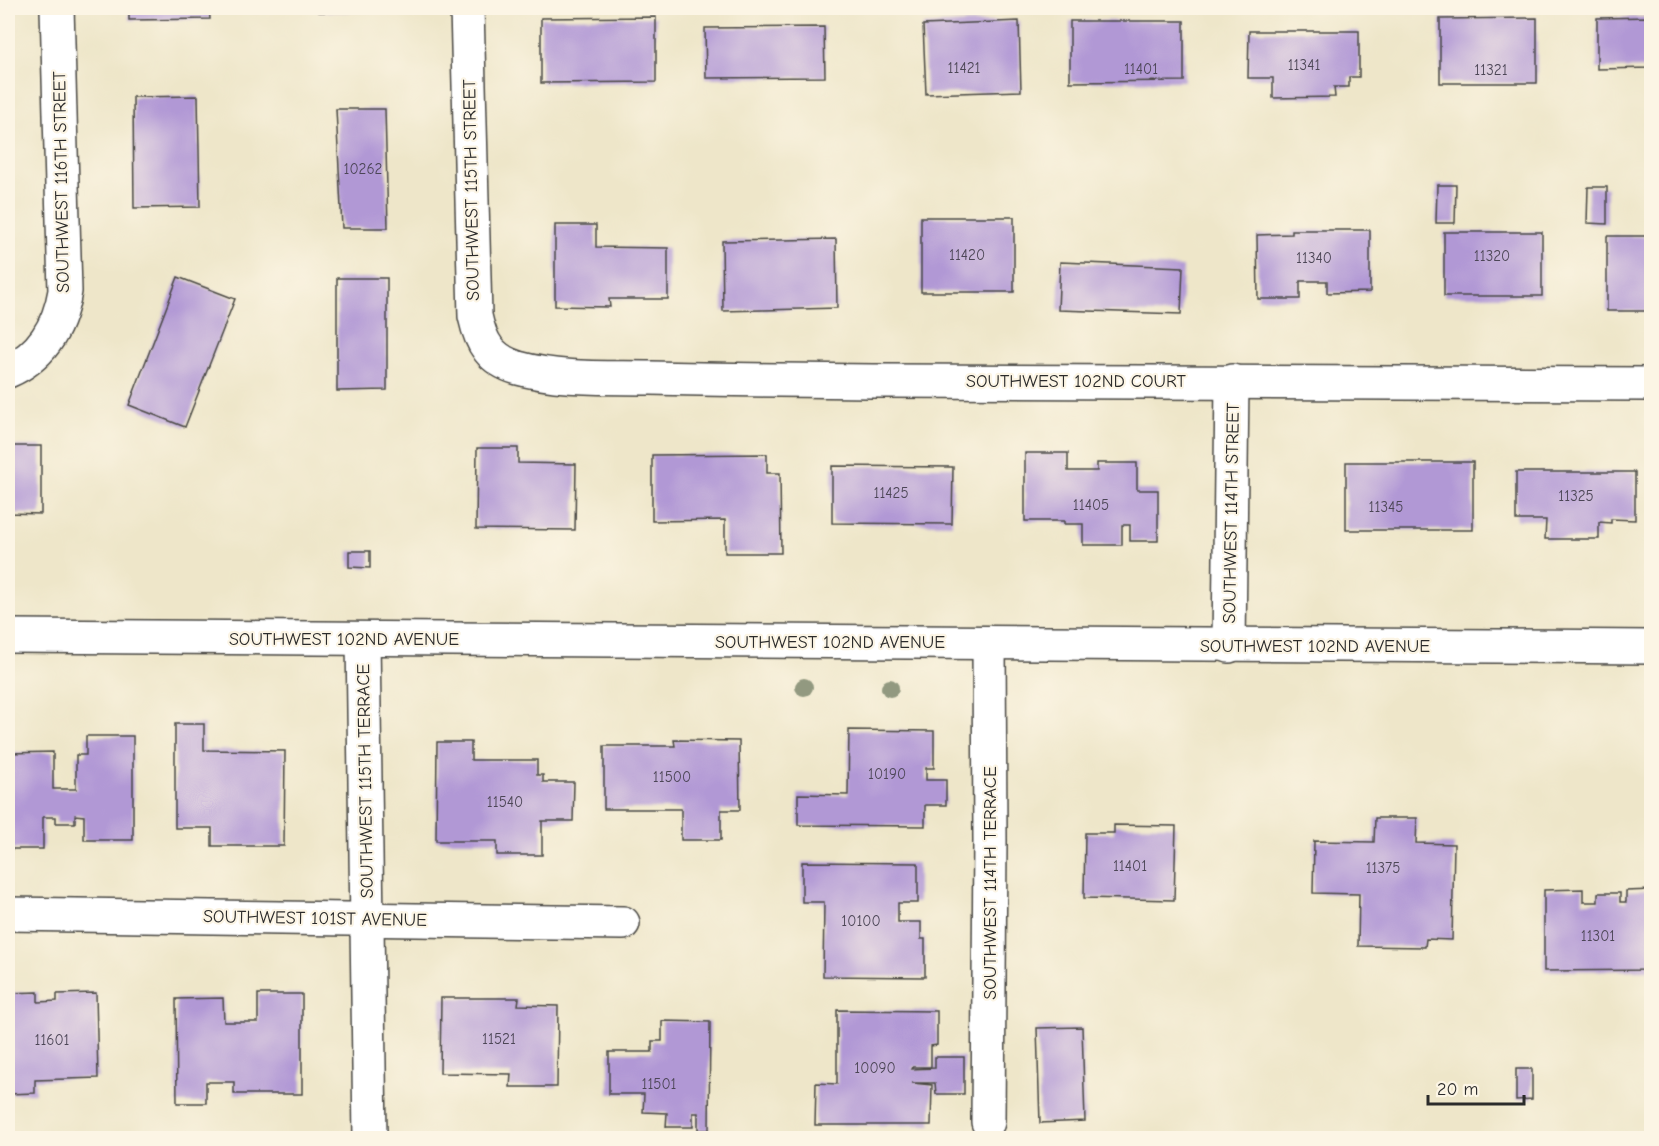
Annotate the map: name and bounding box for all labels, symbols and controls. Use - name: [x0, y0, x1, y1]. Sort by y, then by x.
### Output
- house number: 11341: [1288, 56, 1320, 74]
- house number: 11421: [948, 59, 981, 77]
- house number: 11401: [1124, 60, 1158, 78]
- house number: 11321: [1474, 61, 1508, 79]
- street label: SOUTHWEST 116TH STREET: [49, 70, 74, 293]
- street label: SOUTHWEST 115TH STREET: [459, 78, 484, 301]
- house number: 10262: [344, 160, 382, 178]
- house number: 11420: [949, 246, 985, 264]
- house number: 11320: [1474, 247, 1510, 265]
- house number: 11340: [1296, 249, 1332, 267]
- street label: SOUTHWEST 102ND COURT: [966, 371, 1187, 392]
- street label: SOUTHWEST 114TH STREET: [1219, 402, 1244, 624]
- house number: 11425: [873, 484, 909, 502]
- house number: 11325: [1558, 487, 1594, 505]
- house number: 11405: [1073, 496, 1109, 514]
- house number: 11345: [1369, 498, 1403, 516]
- street label: SOUTHWEST 102ND AVENUE: [229, 629, 459, 650]
- street label: SOUTHWEST 102ND AVENUE: [715, 632, 945, 653]
- street label: SOUTHWEST 102ND AVENUE: [1200, 636, 1430, 657]
- street label: SOUTHWEST 115TH TERRACE: [353, 663, 378, 898]
- house number: 10190: [868, 765, 906, 783]
- street label: SOUTHWEST 114TH TERRACE: [980, 766, 1001, 1000]
- house number: 11500: [653, 768, 691, 786]
- house number: 11540: [487, 793, 523, 811]
- house number: 11401: [1113, 857, 1147, 875]
- house number: 11375: [1366, 859, 1400, 877]
- street label: SOUTHWEST 101ST AVENUE: [203, 906, 427, 931]
- house number: 10100: [841, 912, 881, 930]
- house number: 11301: [1581, 927, 1615, 945]
- house number: 11521: [482, 1030, 516, 1048]
- house number: 11601: [34, 1031, 70, 1049]
- house number: 10090: [854, 1059, 896, 1077]
- scale bar: [1428, 1068, 1524, 1106]
- house number: 11501: [641, 1075, 677, 1093]
- text: 20 m: [1437, 1079, 1478, 1100]

